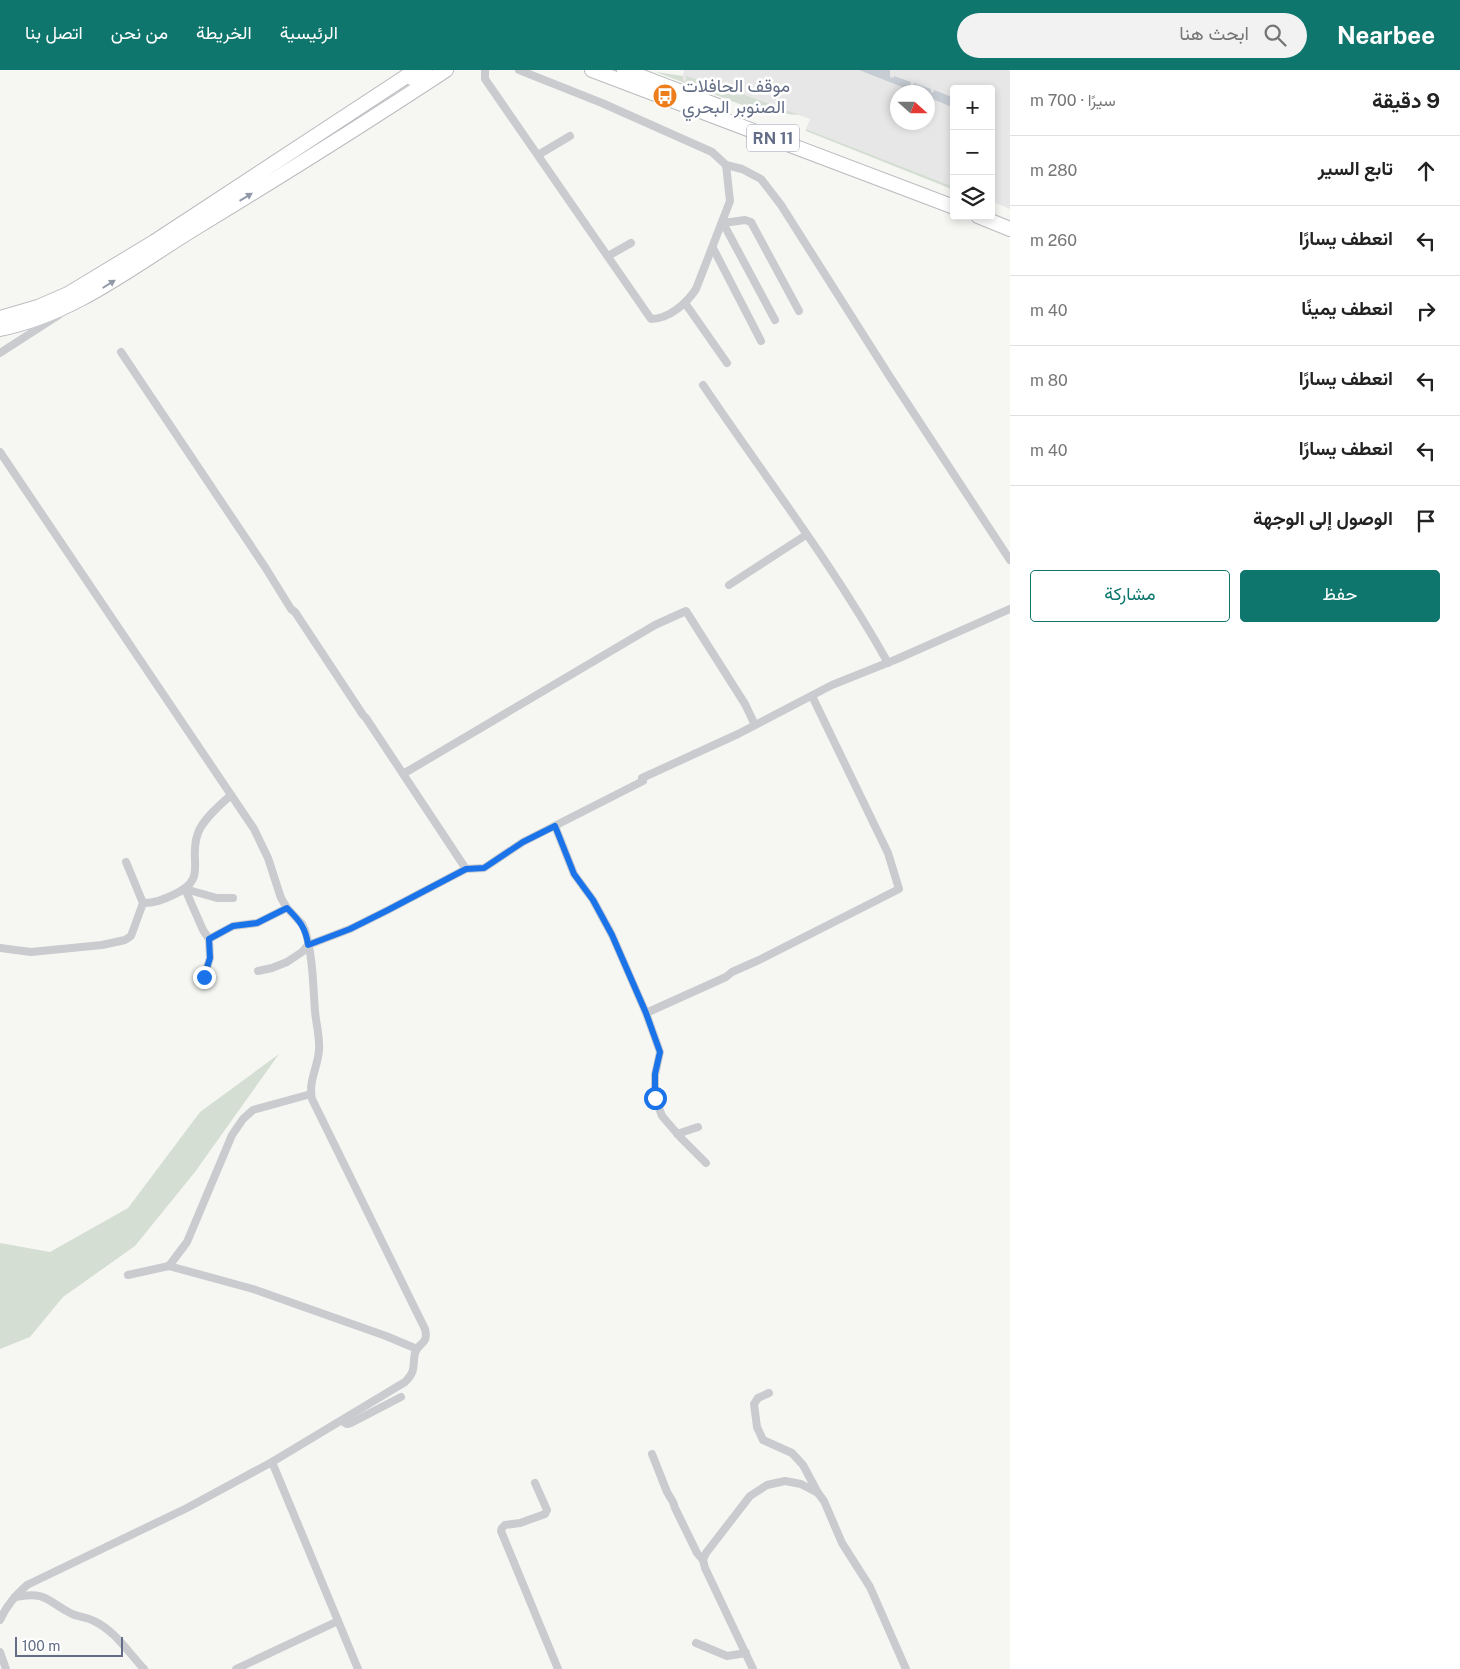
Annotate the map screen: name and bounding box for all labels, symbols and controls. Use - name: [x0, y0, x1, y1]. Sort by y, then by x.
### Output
- search box: [957, 13, 1307, 58]
- icon: search: [1261, 21, 1289, 49]
- text: Nearbee: [1337, 21, 1435, 49]
- text: اتصل بنا: [25, 22, 83, 43]
- text: من نحن: [111, 22, 168, 43]
- text: الخريطة: [196, 22, 252, 43]
- text: الرئيسية: [280, 22, 338, 43]
- text: ابحث هنا: [1179, 22, 1249, 44]
- place label: موقف الحافلات الصنوبر البحري: [682, 75, 790, 122]
- bus stop icon: موقف الحافلات الصنوبر البحري: [652, 83, 678, 109]
- north arrow: [890, 85, 935, 130]
- map controls: [950, 85, 995, 220]
- button: +: [950, 85, 995, 130]
- text: 9 دقيقة: [1372, 88, 1440, 113]
- text: سيرًا · 700 m: [1030, 91, 1116, 110]
- road number: RN 11: [747, 124, 799, 152]
- button: −: [950, 130, 995, 175]
- text: تابع السير: [1318, 157, 1393, 179]
- icon: ahead: [1412, 157, 1440, 185]
- text: 280 m: [1030, 161, 1077, 180]
- button: layers: [950, 175, 995, 220]
- one-way arrow: [240, 193, 253, 202]
- text: انعطف يسارًا: [1299, 227, 1393, 249]
- icon: left: [1412, 227, 1440, 255]
- text: 260 m: [1030, 231, 1077, 250]
- one-way arrow: [102, 279, 115, 288]
- text: انعطف يمينًا: [1301, 297, 1393, 319]
- icon: right: [1412, 297, 1440, 325]
- text: 40 m: [1030, 301, 1068, 320]
- text: انعطف يسارًا: [1299, 367, 1393, 389]
- icon: left: [1412, 367, 1440, 395]
- text: 80 m: [1030, 371, 1068, 390]
- text: انعطف يسارًا: [1299, 437, 1393, 459]
- icon: left: [1412, 437, 1440, 465]
- text: 40 m: [1030, 441, 1068, 460]
- text: الوصول إلى الوجهة: [1253, 507, 1393, 529]
- icon: arrive: [1412, 507, 1440, 535]
- button: مشاركة: [1030, 570, 1230, 622]
- button: حفظ: [1240, 570, 1440, 622]
- route end: [193, 966, 216, 989]
- route start: [644, 1087, 667, 1110]
- scale bar: [15, 1634, 122, 1657]
- text: 100 m: [22, 1638, 60, 1654]

